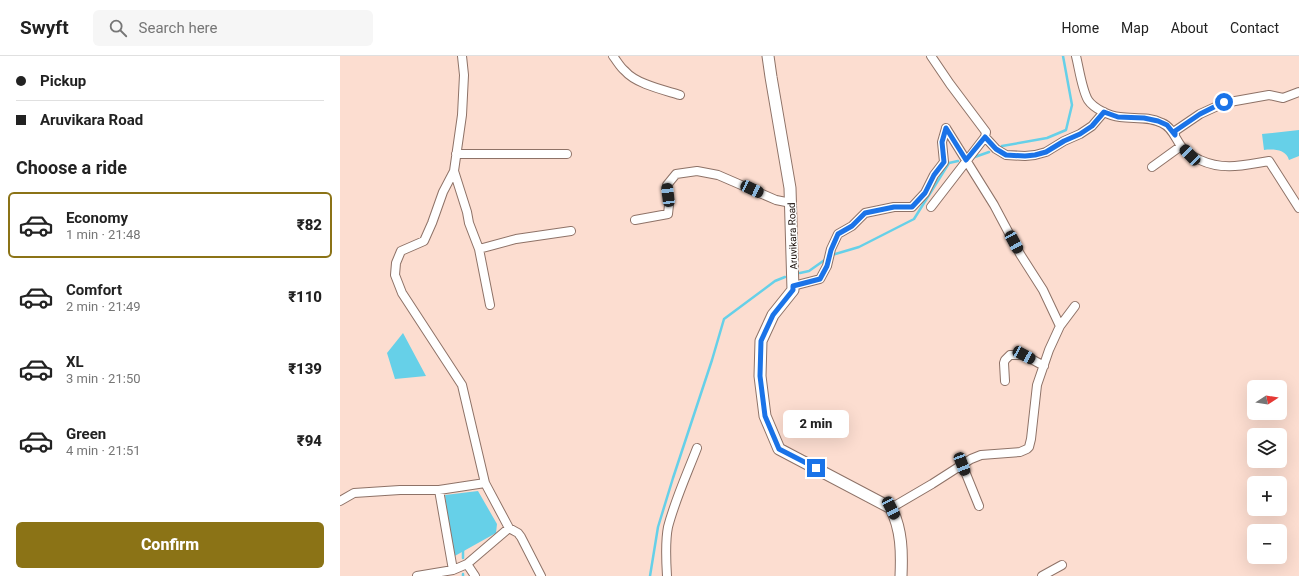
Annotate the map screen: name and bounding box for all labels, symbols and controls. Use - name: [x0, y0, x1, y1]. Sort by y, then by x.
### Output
- search box: [93, 10, 373, 46]
- text: Swyft: [20, 16, 69, 39]
- icon: search: [107, 17, 129, 39]
- text: Search here: [139, 19, 218, 37]
- text: Home: [1061, 20, 1099, 36]
- text: Map: [1121, 20, 1149, 36]
- text: About: [1171, 20, 1208, 36]
- text: Contact: [1230, 20, 1279, 36]
- text: Pickup: [40, 72, 86, 90]
- route start: [1215, 93, 1233, 111]
- text: Aruvikara Road: [40, 111, 143, 129]
- car: [1177, 142, 1203, 168]
- text: Choose a ride: [16, 157, 127, 178]
- car: [739, 178, 765, 200]
- car: [661, 182, 675, 208]
- street label: Aruvikara Road: [786, 202, 799, 270]
- icon: car: [18, 207, 54, 243]
- text: Economy: [66, 209, 128, 227]
- text: ₹82: [297, 216, 322, 234]
- text: 1 min · 21:48: [66, 227, 141, 242]
- car: [1003, 229, 1025, 255]
- icon: car: [18, 279, 54, 315]
- text: Comfort: [66, 281, 122, 299]
- text: ₹110: [288, 288, 322, 306]
- text: 2 min · 21:49: [66, 299, 141, 314]
- car: [1011, 344, 1037, 366]
- icon: car: [18, 351, 54, 387]
- text: XL: [66, 353, 84, 371]
- text: ₹139: [288, 360, 322, 378]
- text: 3 min · 21:50: [66, 371, 141, 386]
- north arrow: [1247, 380, 1287, 420]
- map controls: [1247, 380, 1287, 564]
- callout: 2 min: [783, 410, 849, 438]
- text: 2 min: [800, 416, 832, 431]
- icon: car: [18, 423, 54, 459]
- text: Green: [66, 425, 106, 443]
- button: layers: [1247, 428, 1287, 468]
- text: ₹94: [297, 432, 322, 450]
- text: 4 min · 21:51: [66, 443, 141, 458]
- car: [952, 451, 972, 477]
- route end: [807, 459, 825, 477]
- button: +: [1247, 476, 1287, 516]
- car: [880, 495, 902, 521]
- button: Confirm: [16, 522, 324, 568]
- button: −: [1247, 524, 1287, 564]

